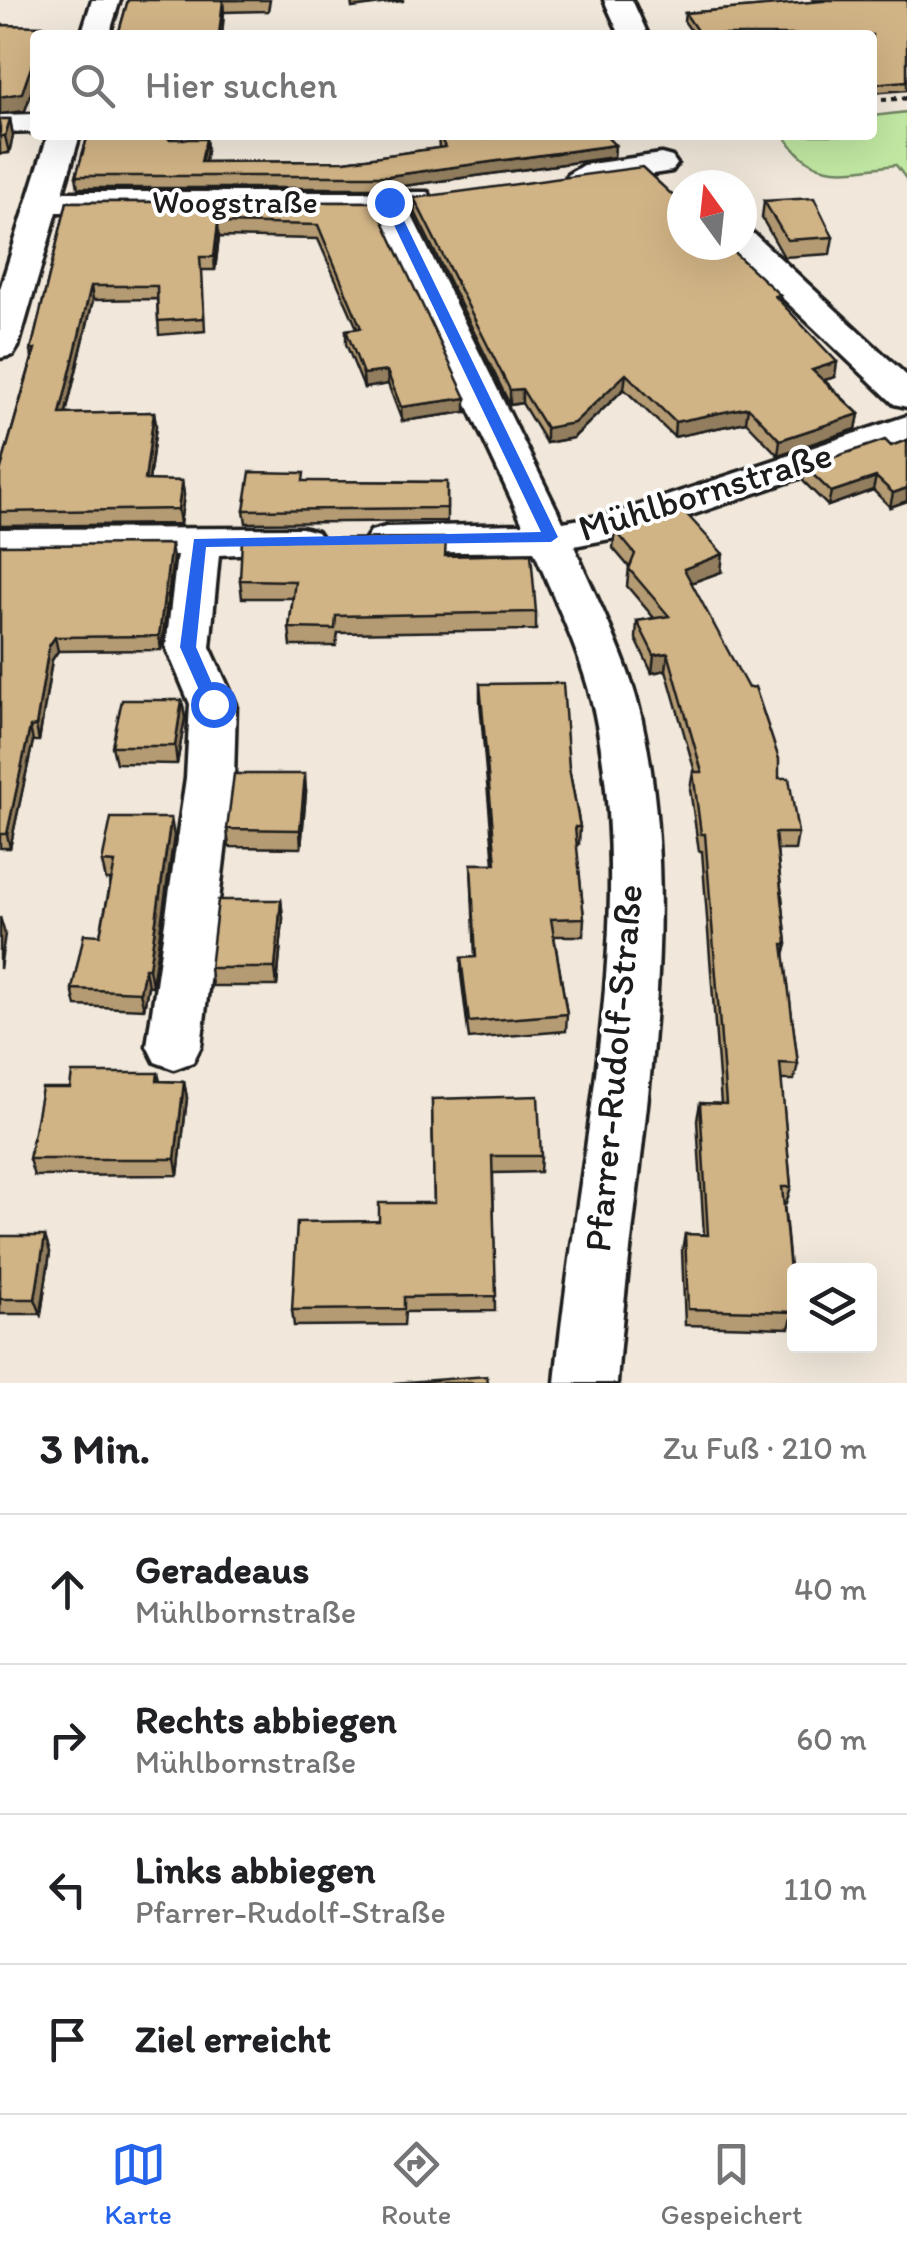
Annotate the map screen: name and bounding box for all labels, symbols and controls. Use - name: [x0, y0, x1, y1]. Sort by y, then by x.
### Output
- search box: [30, 30, 877, 140]
- icon: search: [65, 58, 120, 113]
- text: Hier suchen: [145, 62, 337, 108]
- north arrow: [667, 170, 757, 260]
- route end: [367, 180, 413, 226]
- street label: Woogstraße: [152, 183, 318, 221]
- street label: Mühlbornstraße: [573, 431, 837, 551]
- route start: [191, 682, 237, 728]
- street label: Pfarrer-Rudolf-Straße: [574, 882, 652, 1254]
- map controls: [787, 1263, 877, 1353]
- button: layers: [787, 1263, 877, 1353]
- text: 3 Min.: [40, 1423, 150, 1474]
- text: Zu Fuß · 210 m: [663, 1429, 867, 1467]
- text: Geradeaus: [135, 1547, 309, 1593]
- icon: ahead: [40, 1562, 95, 1617]
- text: 40 m: [794, 1570, 867, 1608]
- text: Mühlbornstraße: [135, 1593, 356, 1631]
- text: Rechts abbiegen: [135, 1697, 397, 1743]
- icon: right: [40, 1712, 95, 1767]
- text: 60 m: [796, 1720, 867, 1758]
- text: Mühlbornstraße: [135, 1743, 356, 1781]
- text: Links abbiegen: [135, 1847, 375, 1893]
- icon: left: [40, 1862, 95, 1917]
- text: 110 m: [783, 1870, 867, 1908]
- text: Pfarrer-Rudolf-Straße: [135, 1893, 446, 1931]
- icon: arrive: [40, 2012, 95, 2067]
- text: Ziel erreicht: [135, 2016, 331, 2062]
- tab: Karte: [105, 2137, 172, 2231]
- tab: Route: [381, 2137, 451, 2231]
- tab: Gespeichert: [660, 2137, 802, 2231]

